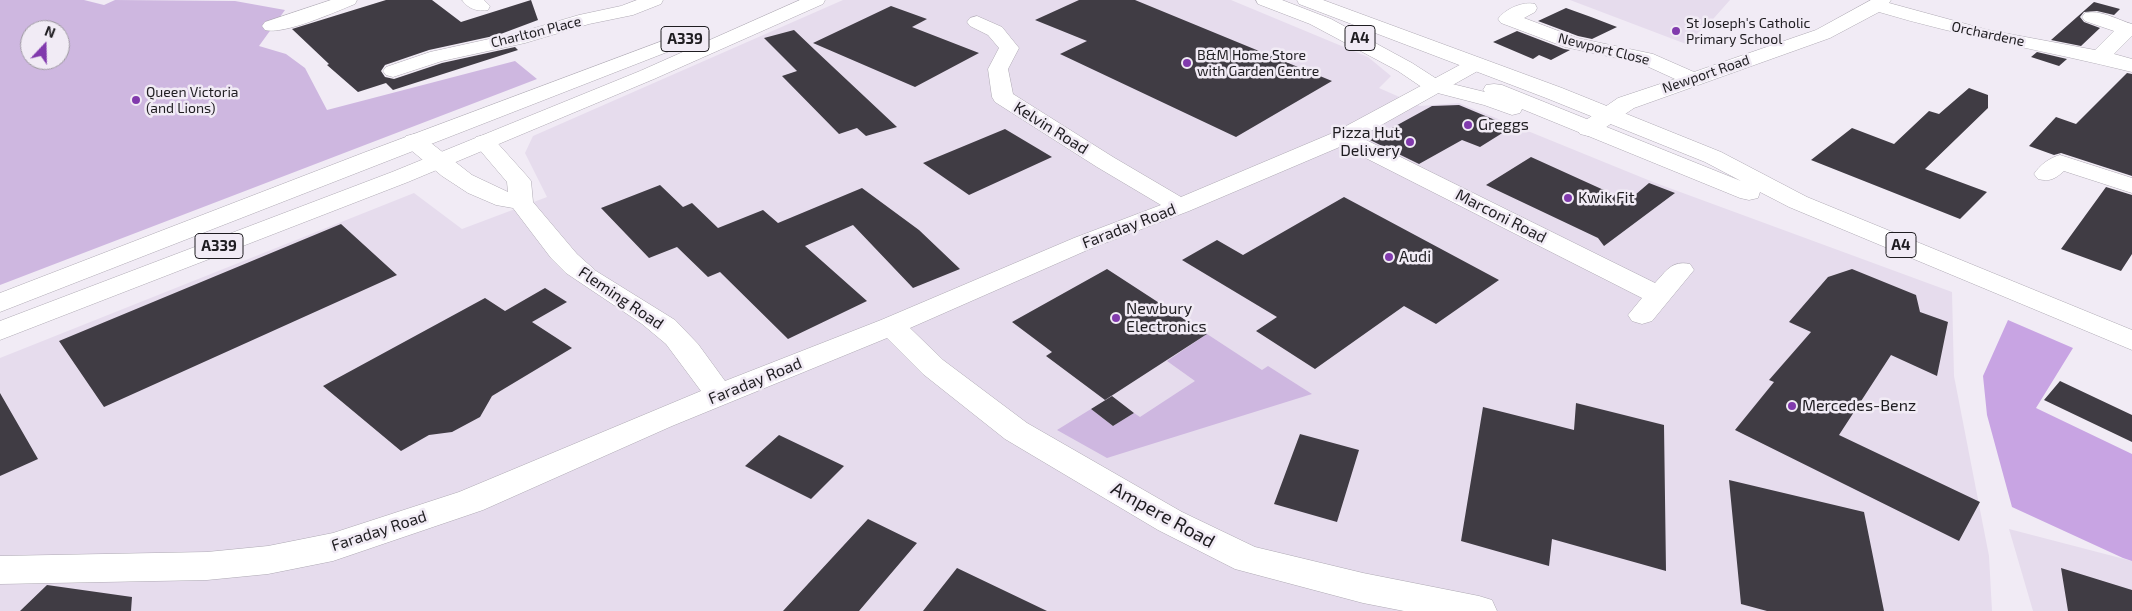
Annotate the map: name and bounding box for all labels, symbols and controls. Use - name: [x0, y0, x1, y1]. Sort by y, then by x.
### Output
- street label: Charlton Place: [489, 13, 583, 51]
- place label: St Joseph's Catholic Primary School: [1686, 15, 1810, 48]
- street label: Orchardene: [1950, 18, 2026, 50]
- north arrow: [20, 20, 70, 70]
- text: N: [42, 22, 58, 41]
- marker: St Joseph's Catholic Primary School: [1670, 25, 1682, 37]
- road number: A339: [661, 26, 709, 52]
- road number: A4: [1345, 26, 1375, 50]
- street label: Newport Close: [1556, 30, 1652, 68]
- place label: B&M Home Store with Garden Centre: [1197, 47, 1319, 80]
- street label: Newport Road: [1660, 51, 1752, 97]
- marker: B&M Home Store with Garden Centre: [1181, 57, 1193, 69]
- place label: Queen Victoria (and Lions): [146, 84, 239, 116]
- marker: Queen Victoria (and Lions): [130, 94, 142, 106]
- street label: Kelvin Road: [1010, 97, 1092, 159]
- place label: Greggs: [1478, 115, 1529, 135]
- marker: Greggs: [1462, 119, 1474, 131]
- place label: Pizza Hut Delivery: [1332, 123, 1400, 161]
- marker: Pizza Hut Delivery: [1404, 136, 1416, 148]
- street label: Marconi Road: [1452, 185, 1550, 247]
- place label: Kwik Fit: [1578, 188, 1635, 208]
- marker: Kwik Fit: [1562, 192, 1574, 204]
- street label: Faraday Road: [1079, 199, 1179, 253]
- road number: A4: [1886, 232, 1916, 258]
- road number: A339: [195, 234, 243, 258]
- place label: Audi: [1399, 247, 1431, 267]
- marker: Audi: [1383, 251, 1395, 263]
- street label: Fleming Road: [575, 262, 667, 334]
- place label: Newbury Electronics: [1126, 299, 1207, 337]
- marker: Newbury Electronics: [1110, 312, 1122, 324]
- street label: Faraday Road: [705, 354, 805, 408]
- place label: Mercedes-Benz: [1802, 396, 1916, 416]
- marker: Mercedes-Benz: [1786, 400, 1798, 412]
- street label: Ampere Road: [1107, 477, 1219, 553]
- street label: Faraday Road: [329, 507, 429, 555]

